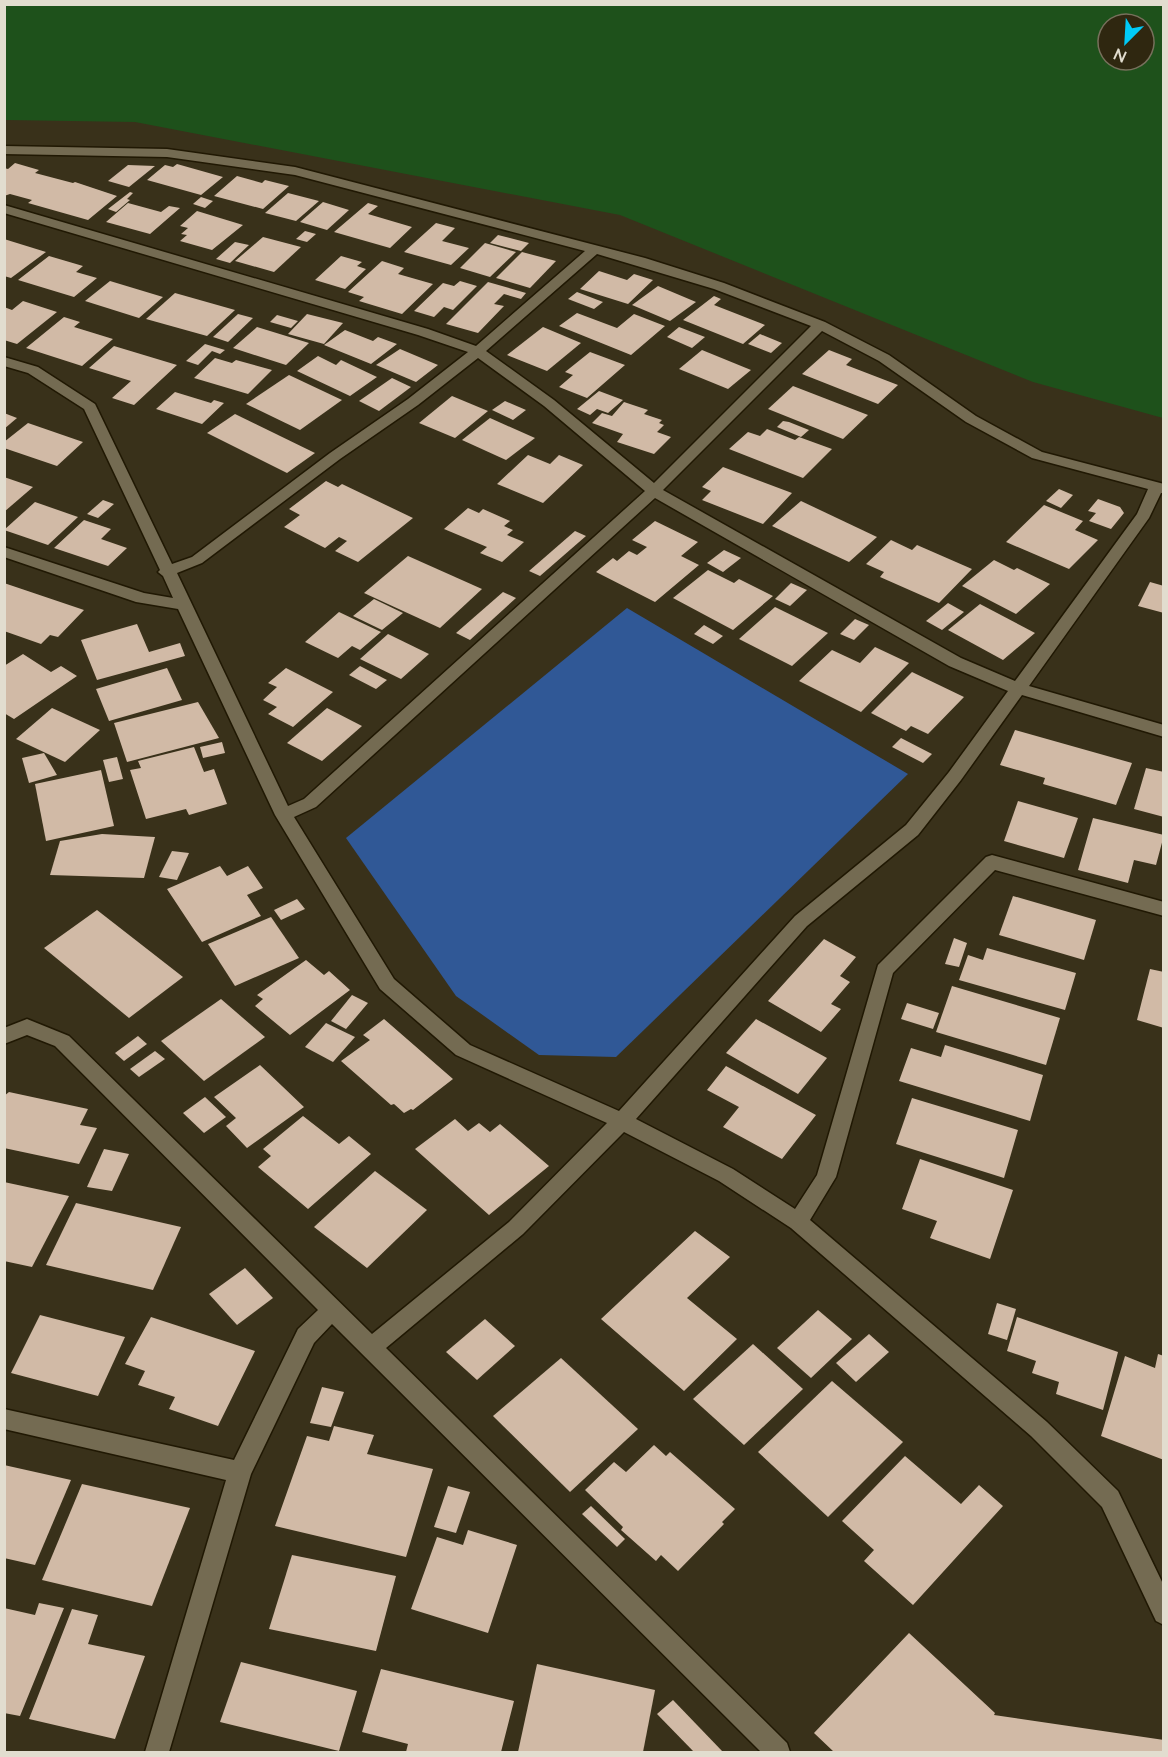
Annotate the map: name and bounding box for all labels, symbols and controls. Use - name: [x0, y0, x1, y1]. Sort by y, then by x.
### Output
- north arrow: [1096, 12, 1156, 72]
- text: N: [1110, 45, 1129, 67]

